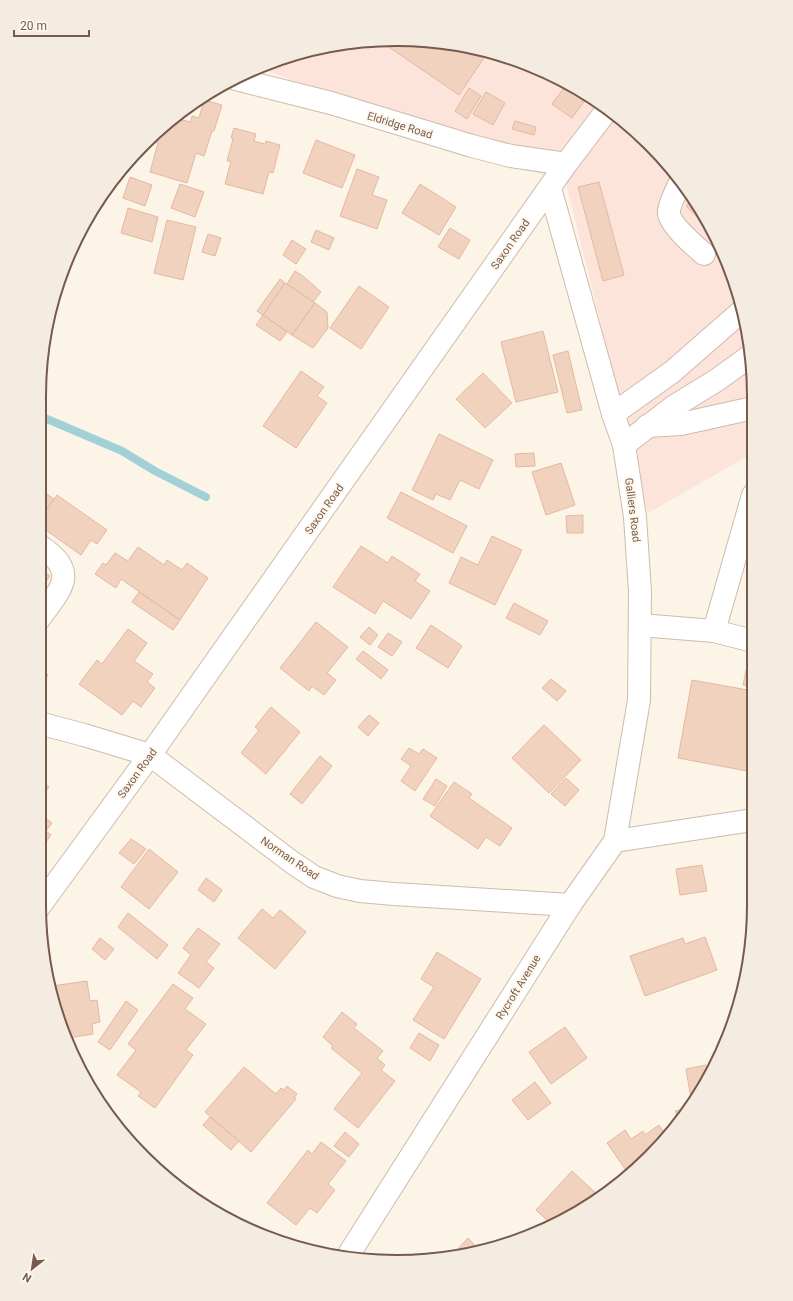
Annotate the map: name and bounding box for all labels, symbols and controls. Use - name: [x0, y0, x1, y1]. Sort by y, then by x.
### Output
- scale bar: [14, 12, 89, 38]
- text: 20 m: [20, 19, 47, 33]
- street label: Eldridge Road: [366, 109, 434, 142]
- street label: Saxon Road: [488, 217, 532, 272]
- street label: Galliers Road: [622, 477, 643, 543]
- street label: Saxon Road: [302, 482, 346, 537]
- street label: Saxon Road: [115, 746, 160, 801]
- street label: Norman Road: [258, 834, 321, 883]
- street label: Rycroft Avenue: [493, 952, 544, 1022]
- north arrow: [12, 1249, 52, 1289]
- text: N: [20, 1270, 34, 1285]

